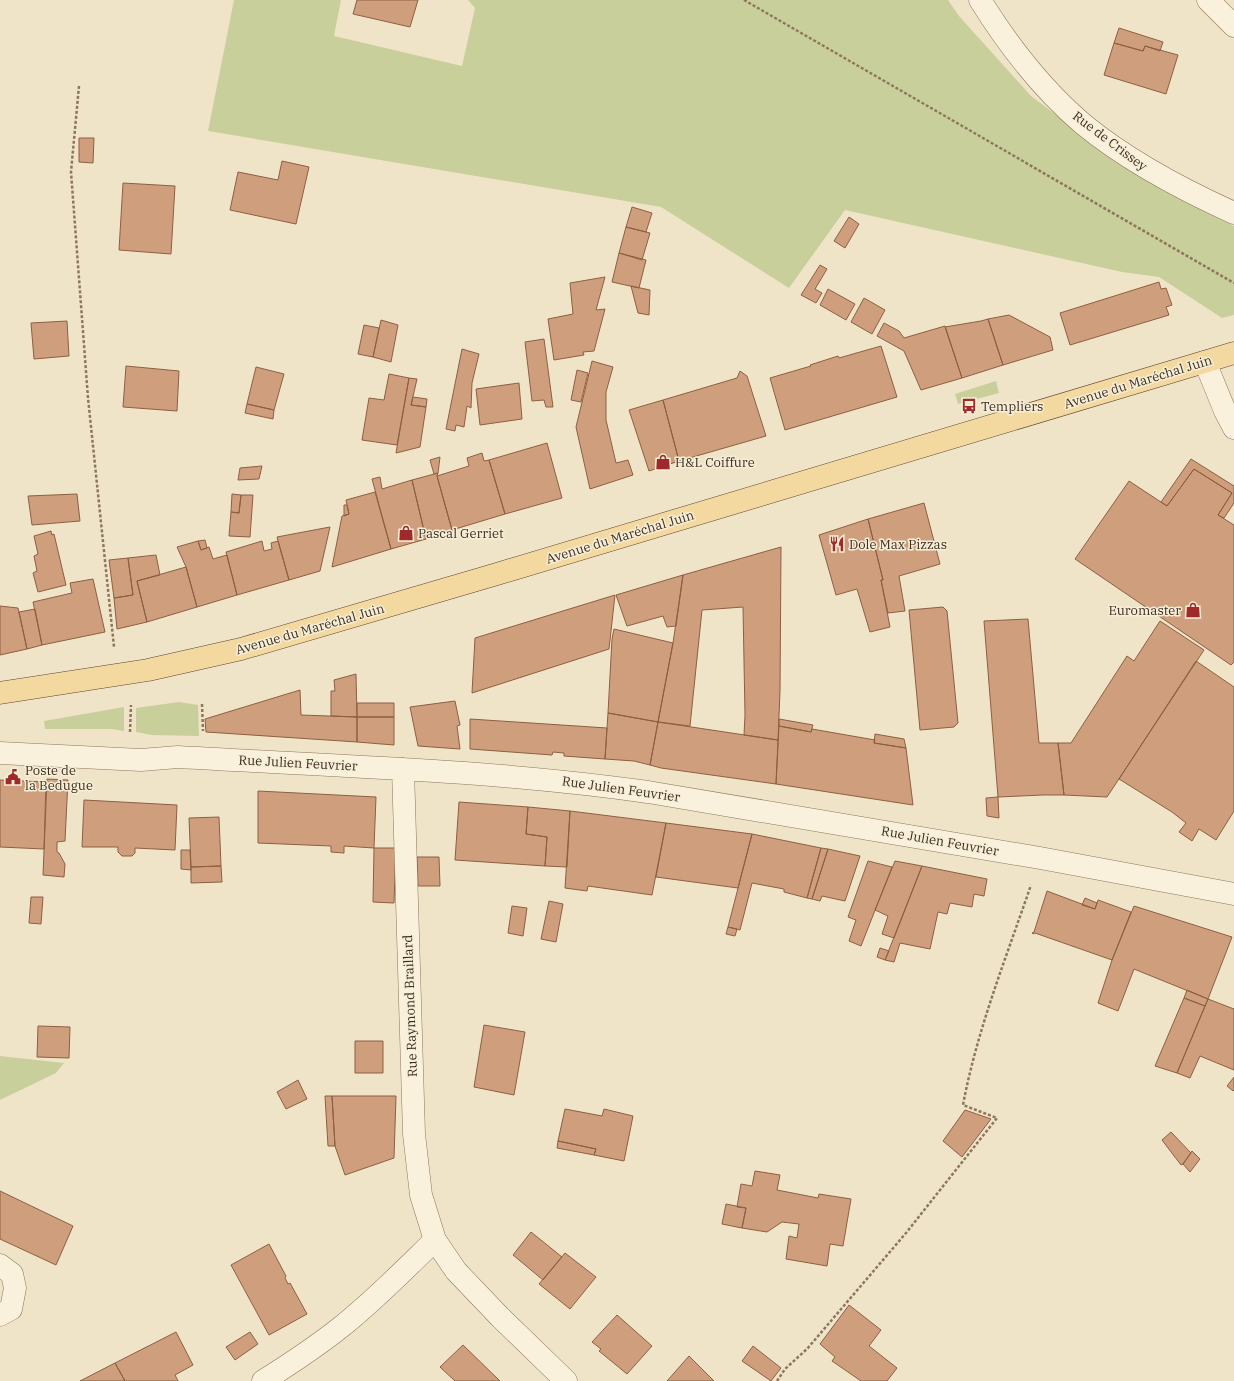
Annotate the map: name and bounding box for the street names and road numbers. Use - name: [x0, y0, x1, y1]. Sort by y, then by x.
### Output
- street label: Rue de Crissey: [1069, 107, 1151, 175]
- street label: Avenue du Maréchal Juin: [1062, 351, 1214, 413]
- street label: Avenue du Maréchal Juin: [544, 506, 696, 568]
- street label: Avenue du Maréchal Juin: [234, 600, 386, 658]
- street label: Rue Julien Feuvrier: [238, 751, 358, 775]
- street label: Rue Julien Feuvrier: [561, 772, 681, 806]
- street label: Rue Julien Feuvrier: [880, 822, 1000, 860]
- street label: Rue Raymond Braillard: [399, 934, 421, 1078]

